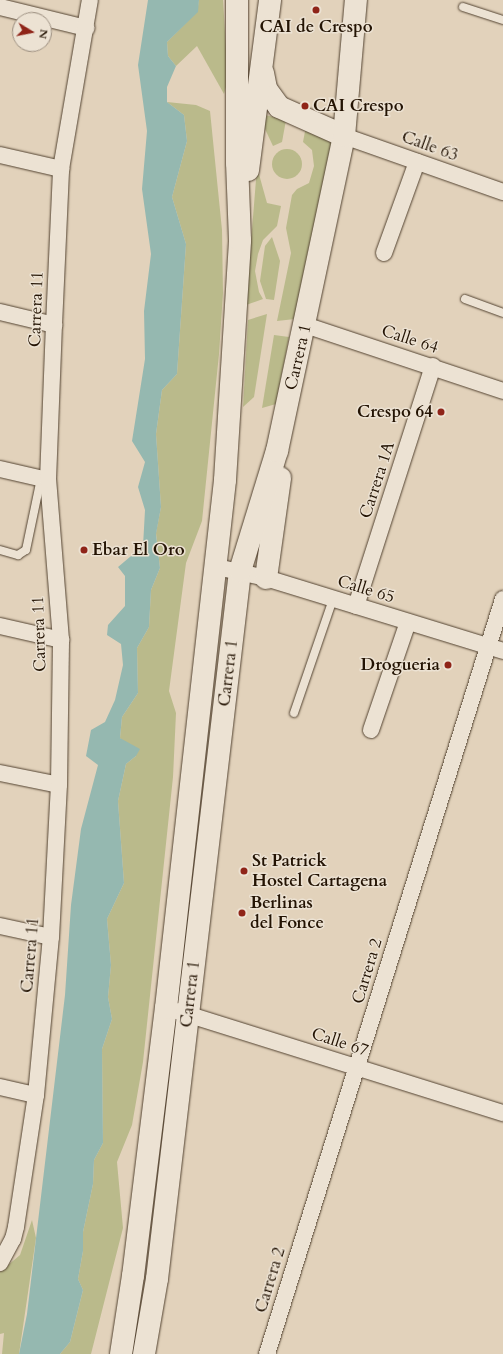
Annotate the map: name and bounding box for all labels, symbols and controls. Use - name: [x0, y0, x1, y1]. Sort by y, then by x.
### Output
- marker: CAI de Crespo: [311, 5, 321, 15]
- north arrow: [12, 12, 52, 52]
- place label: CAI de Crespo: [259, 17, 373, 37]
- text: N: [35, 28, 52, 40]
- place label: CAI Crespo: [313, 96, 404, 116]
- marker: CAI Crespo: [300, 101, 310, 111]
- street label: Calle 63: [399, 126, 461, 166]
- street label: Carrera 11: [24, 271, 48, 347]
- street label: Calle 64: [379, 320, 441, 358]
- street label: Carrera 1: [280, 322, 316, 392]
- place label: Crespo 64: [357, 402, 433, 422]
- marker: Crespo 64: [436, 407, 446, 417]
- street label: Carrera 1A: [355, 439, 399, 521]
- place label: Ebar El Oro: [92, 540, 185, 560]
- marker: Ebar El Oro: [79, 545, 89, 555]
- street label: Calle 65: [335, 571, 397, 607]
- street label: Carrera 11: [27, 596, 51, 672]
- street label: Carrera 1: [214, 638, 242, 708]
- place label: Drogueria: [361, 655, 440, 675]
- marker: Drogueria: [443, 660, 453, 670]
- place label: St Patrick Hostel Cartagena: [252, 851, 387, 891]
- marker: St Patrick Hostel Cartagena: [239, 866, 249, 876]
- place label: Berlinas del Fonce: [250, 893, 324, 933]
- marker: Berlinas del Fonce: [237, 908, 247, 918]
- street label: Carrera 11: [17, 916, 43, 994]
- street label: Carrera 2: [347, 936, 387, 1006]
- street label: Carrera 1: [176, 959, 204, 1029]
- street label: Calle 67: [309, 1023, 371, 1061]
- street label: Carrera 2: [250, 1245, 290, 1315]

